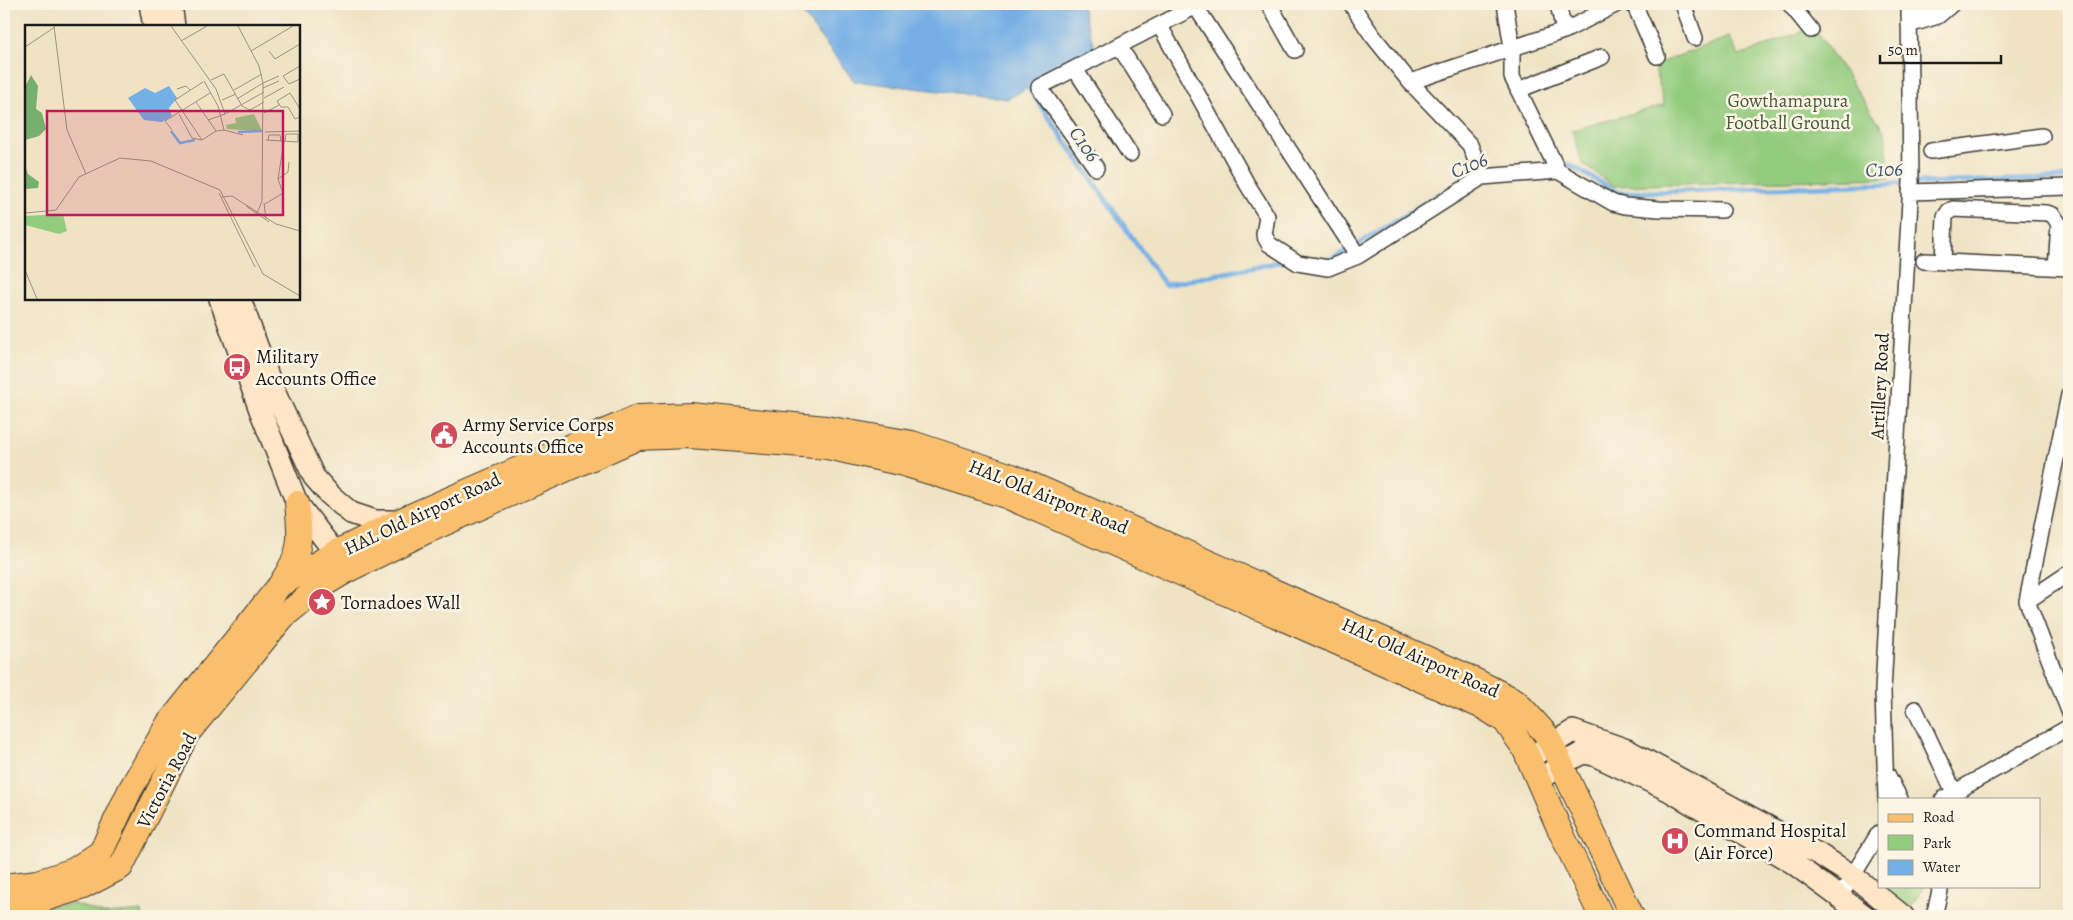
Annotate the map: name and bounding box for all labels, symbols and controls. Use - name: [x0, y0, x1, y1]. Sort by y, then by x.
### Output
- inset map: [25, 25, 300, 300]
- scale bar: [1880, 32, 2002, 64]
- text: 50 m: [1888, 40, 1918, 60]
- park label: Gowthamapura Football Ground: [1725, 88, 1851, 136]
- water label: C106: [1063, 121, 1107, 168]
- water label: C106: [1447, 146, 1492, 185]
- water label: C106: [1865, 155, 1904, 184]
- street label: Artillery Road: [1864, 331, 1896, 441]
- place label: Military Accounts Office: [255, 344, 376, 392]
- bus stop icon: Military Accounts Office: [222, 352, 252, 382]
- place label: Army Service Corps Accounts Office: [462, 412, 614, 460]
- public building icon: Army Service Corps Accounts Office: [429, 420, 459, 450]
- street label: HAL Old Airport Road: [965, 453, 1133, 541]
- street label: HAL Old Airport Road: [340, 466, 506, 562]
- place icon: Tornadoes Wall: [307, 587, 337, 617]
- place label: Tornadoes Wall: [341, 590, 460, 616]
- street label: HAL Old Airport Road: [1338, 611, 1504, 705]
- street label: Victoria Road: [130, 727, 203, 834]
- legend: [1878, 798, 2040, 888]
- text: Road: [1923, 807, 1955, 827]
- place label: Command Hospital (Air Force): [1694, 818, 1846, 866]
- hospital icon: Command Hospital (Air Force): [1660, 826, 1690, 856]
- text: Park: [1923, 833, 1952, 853]
- text: Water: [1922, 857, 1960, 877]

